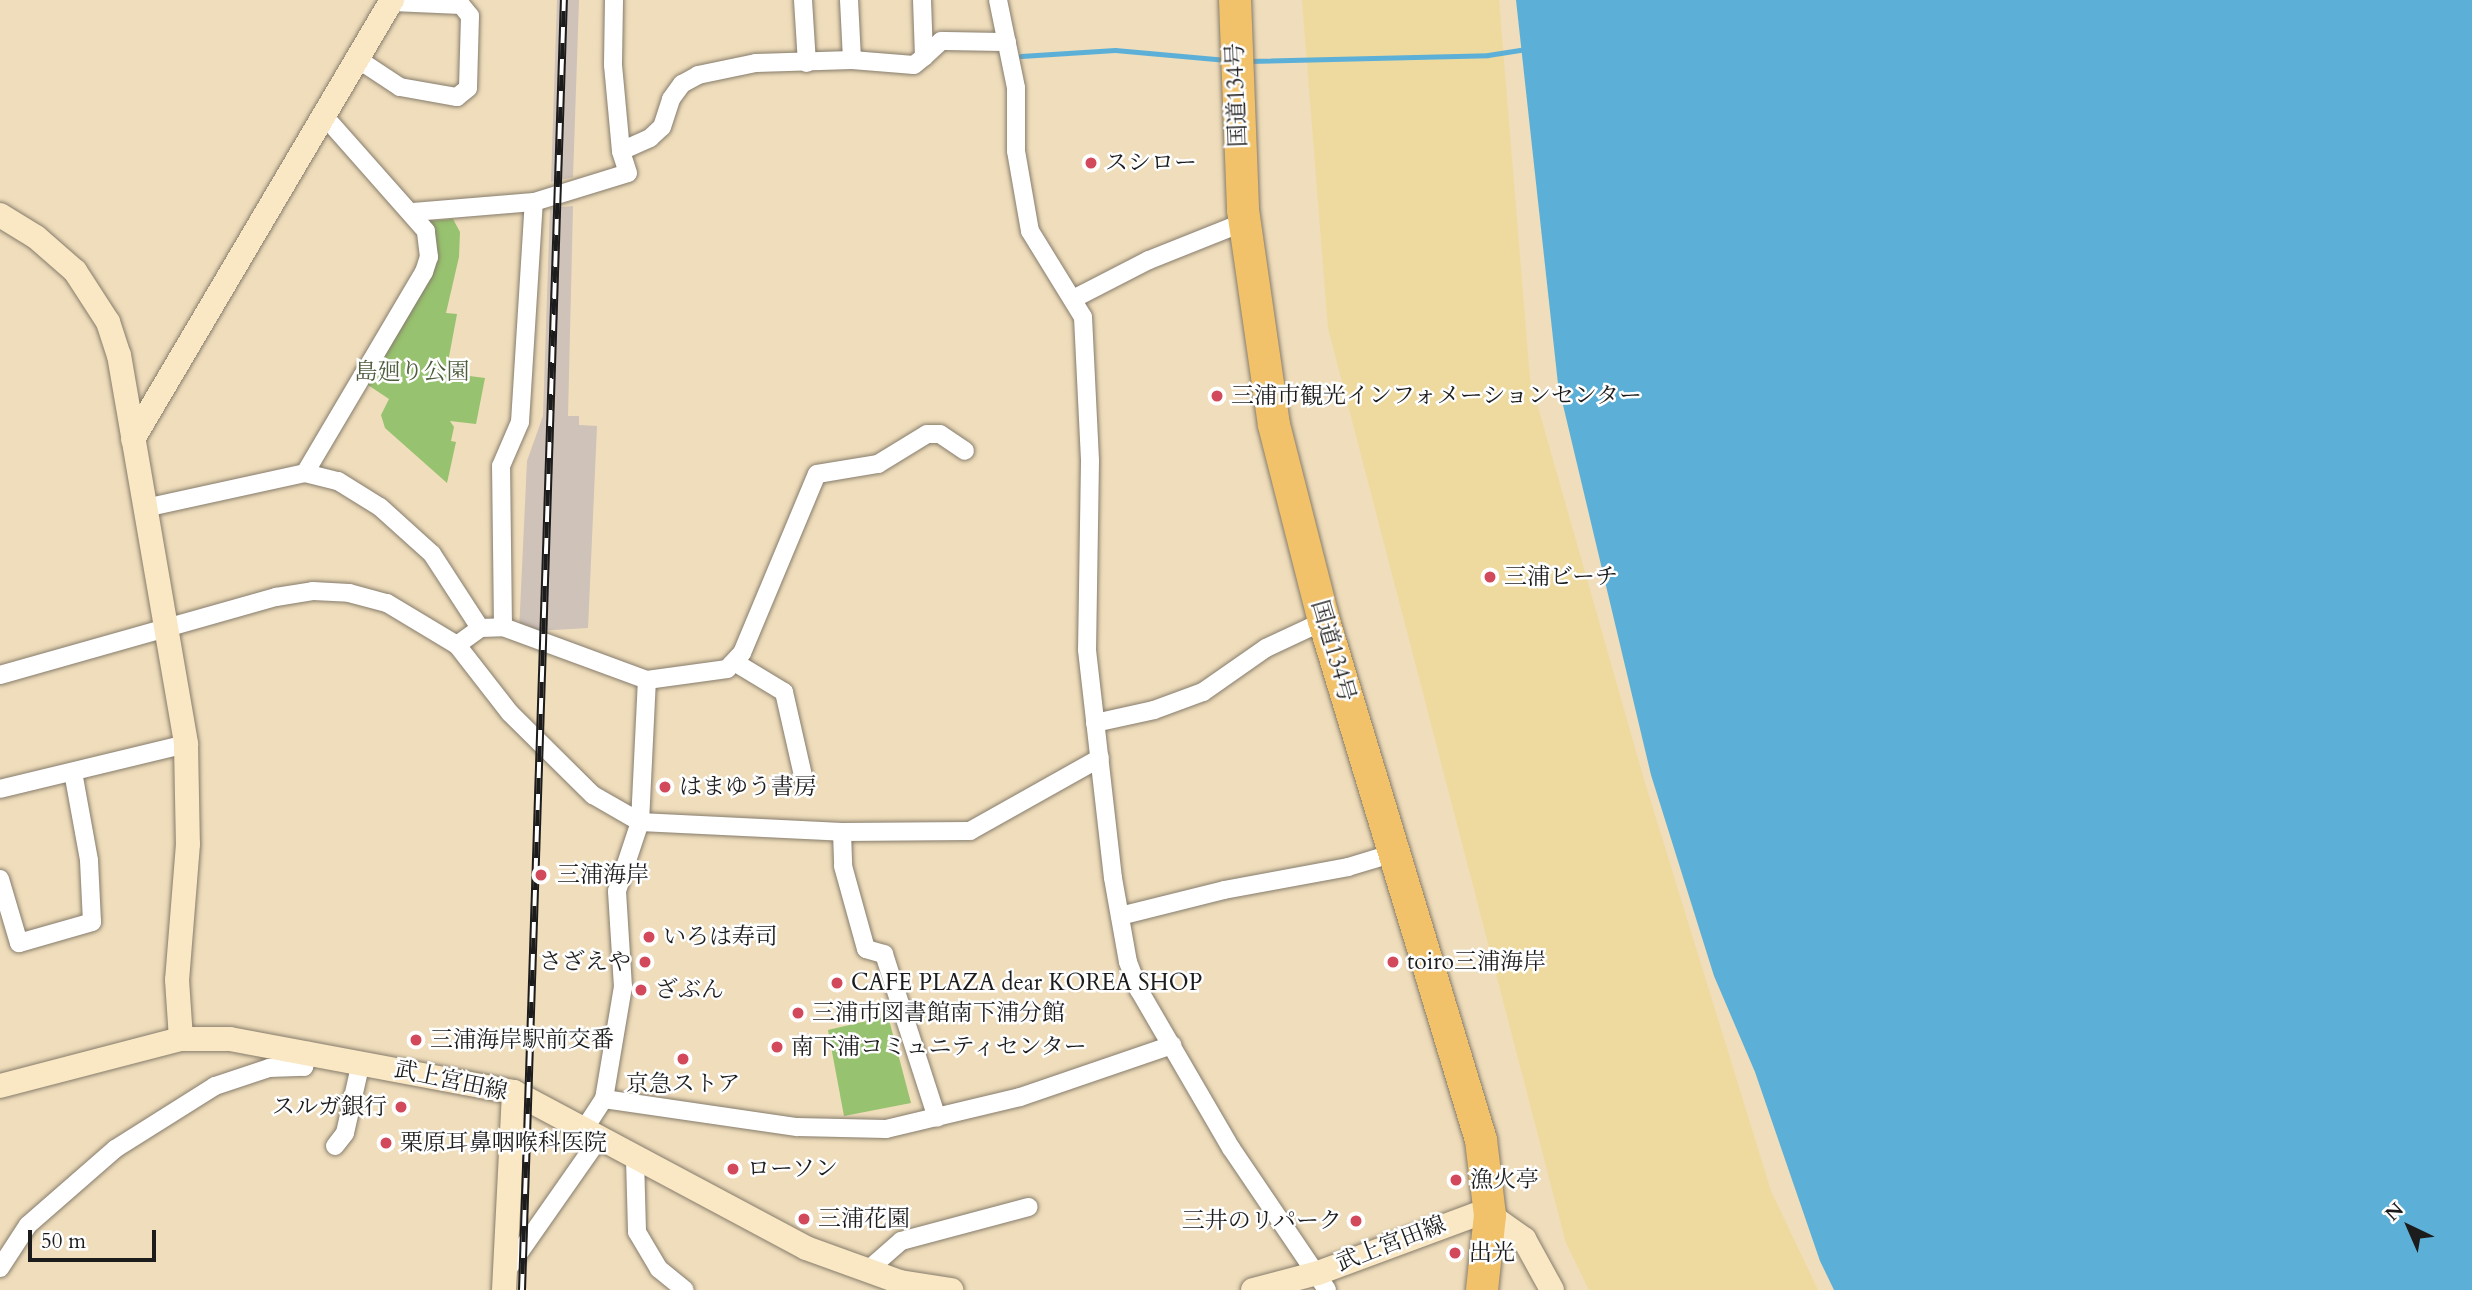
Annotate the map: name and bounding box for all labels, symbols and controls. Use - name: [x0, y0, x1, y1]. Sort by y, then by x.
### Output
- street label: 国道134号: [1221, 42, 1253, 148]
- place label: スシロー: [1105, 149, 1197, 177]
- marker: スシロー: [1083, 155, 1099, 171]
- park label: 島廻り公園: [355, 358, 469, 386]
- place label: 三浦市観光インフォメーションセンター: [1231, 382, 1645, 410]
- marker: 三浦市観光インフォメーションセンター: [1209, 388, 1225, 404]
- place label: 三浦ビーチ: [1504, 563, 1618, 591]
- marker: 三浦ビーチ: [1482, 569, 1498, 585]
- street label: 国道134号: [1305, 597, 1361, 705]
- place label: はまゆう書房: [679, 773, 817, 801]
- marker: はまゆう書房: [657, 779, 673, 795]
- place label: 三浦海岸: [557, 861, 649, 889]
- marker: 三浦海岸: [531, 865, 551, 885]
- place label: いろは寿司: [663, 923, 778, 951]
- marker: いろは寿司: [641, 929, 657, 945]
- place label: さざえや: [539, 948, 631, 976]
- place label: toiro三浦海岸: [1407, 948, 1546, 976]
- marker: さざえや: [637, 954, 653, 970]
- marker: toiro三浦海岸: [1385, 954, 1401, 970]
- place label: CAFE PLAZA dear KOREA SHOP: [851, 969, 1202, 997]
- marker: CAFE PLAZA dear KOREA SHOP: [829, 975, 845, 991]
- place label: ざぶん: [655, 976, 724, 1004]
- marker: ざぶん: [633, 982, 649, 998]
- place label: 三浦市図書館南下浦分館: [812, 999, 1065, 1027]
- marker: 三浦市図書館南下浦分館: [790, 1005, 806, 1021]
- place label: 三浦海岸駅前交番: [430, 1026, 614, 1054]
- marker: 三浦海岸駅前交番: [408, 1032, 424, 1048]
- place label: 南下浦コミュニティセンター: [791, 1033, 1090, 1061]
- marker: 南下浦コミュニティセンター: [769, 1039, 785, 1055]
- marker: 京急ストア: [675, 1051, 691, 1067]
- street label: 武上宮田線: [392, 1056, 510, 1106]
- place label: 京急ストア: [626, 1070, 740, 1098]
- place label: スルガ銀行: [272, 1093, 387, 1121]
- marker: スルガ銀行: [393, 1099, 409, 1115]
- place label: 栗原耳鼻咽喉科医院: [400, 1129, 607, 1157]
- marker: 栗原耳鼻咽喉科医院: [378, 1135, 394, 1151]
- place label: ローソン: [747, 1155, 839, 1183]
- marker: ローソン: [725, 1161, 741, 1177]
- place label: 漁火亭: [1470, 1166, 1539, 1194]
- marker: 漁火亭: [1448, 1172, 1464, 1188]
- north arrow: [2374, 1192, 2444, 1262]
- text: N: [2379, 1197, 2409, 1227]
- place label: 三浦花園: [818, 1205, 910, 1233]
- place label: 三井のリパーク: [1181, 1207, 1342, 1235]
- marker: 三浦花園: [796, 1211, 812, 1227]
- street label: 武上宮田線: [1332, 1211, 1450, 1277]
- marker: 三井のリパーク: [1348, 1213, 1364, 1229]
- scale bar: [32, 1216, 159, 1260]
- text: 50 m: [41, 1227, 86, 1256]
- place label: 出光: [1469, 1239, 1515, 1267]
- marker: 出光: [1447, 1245, 1463, 1261]

